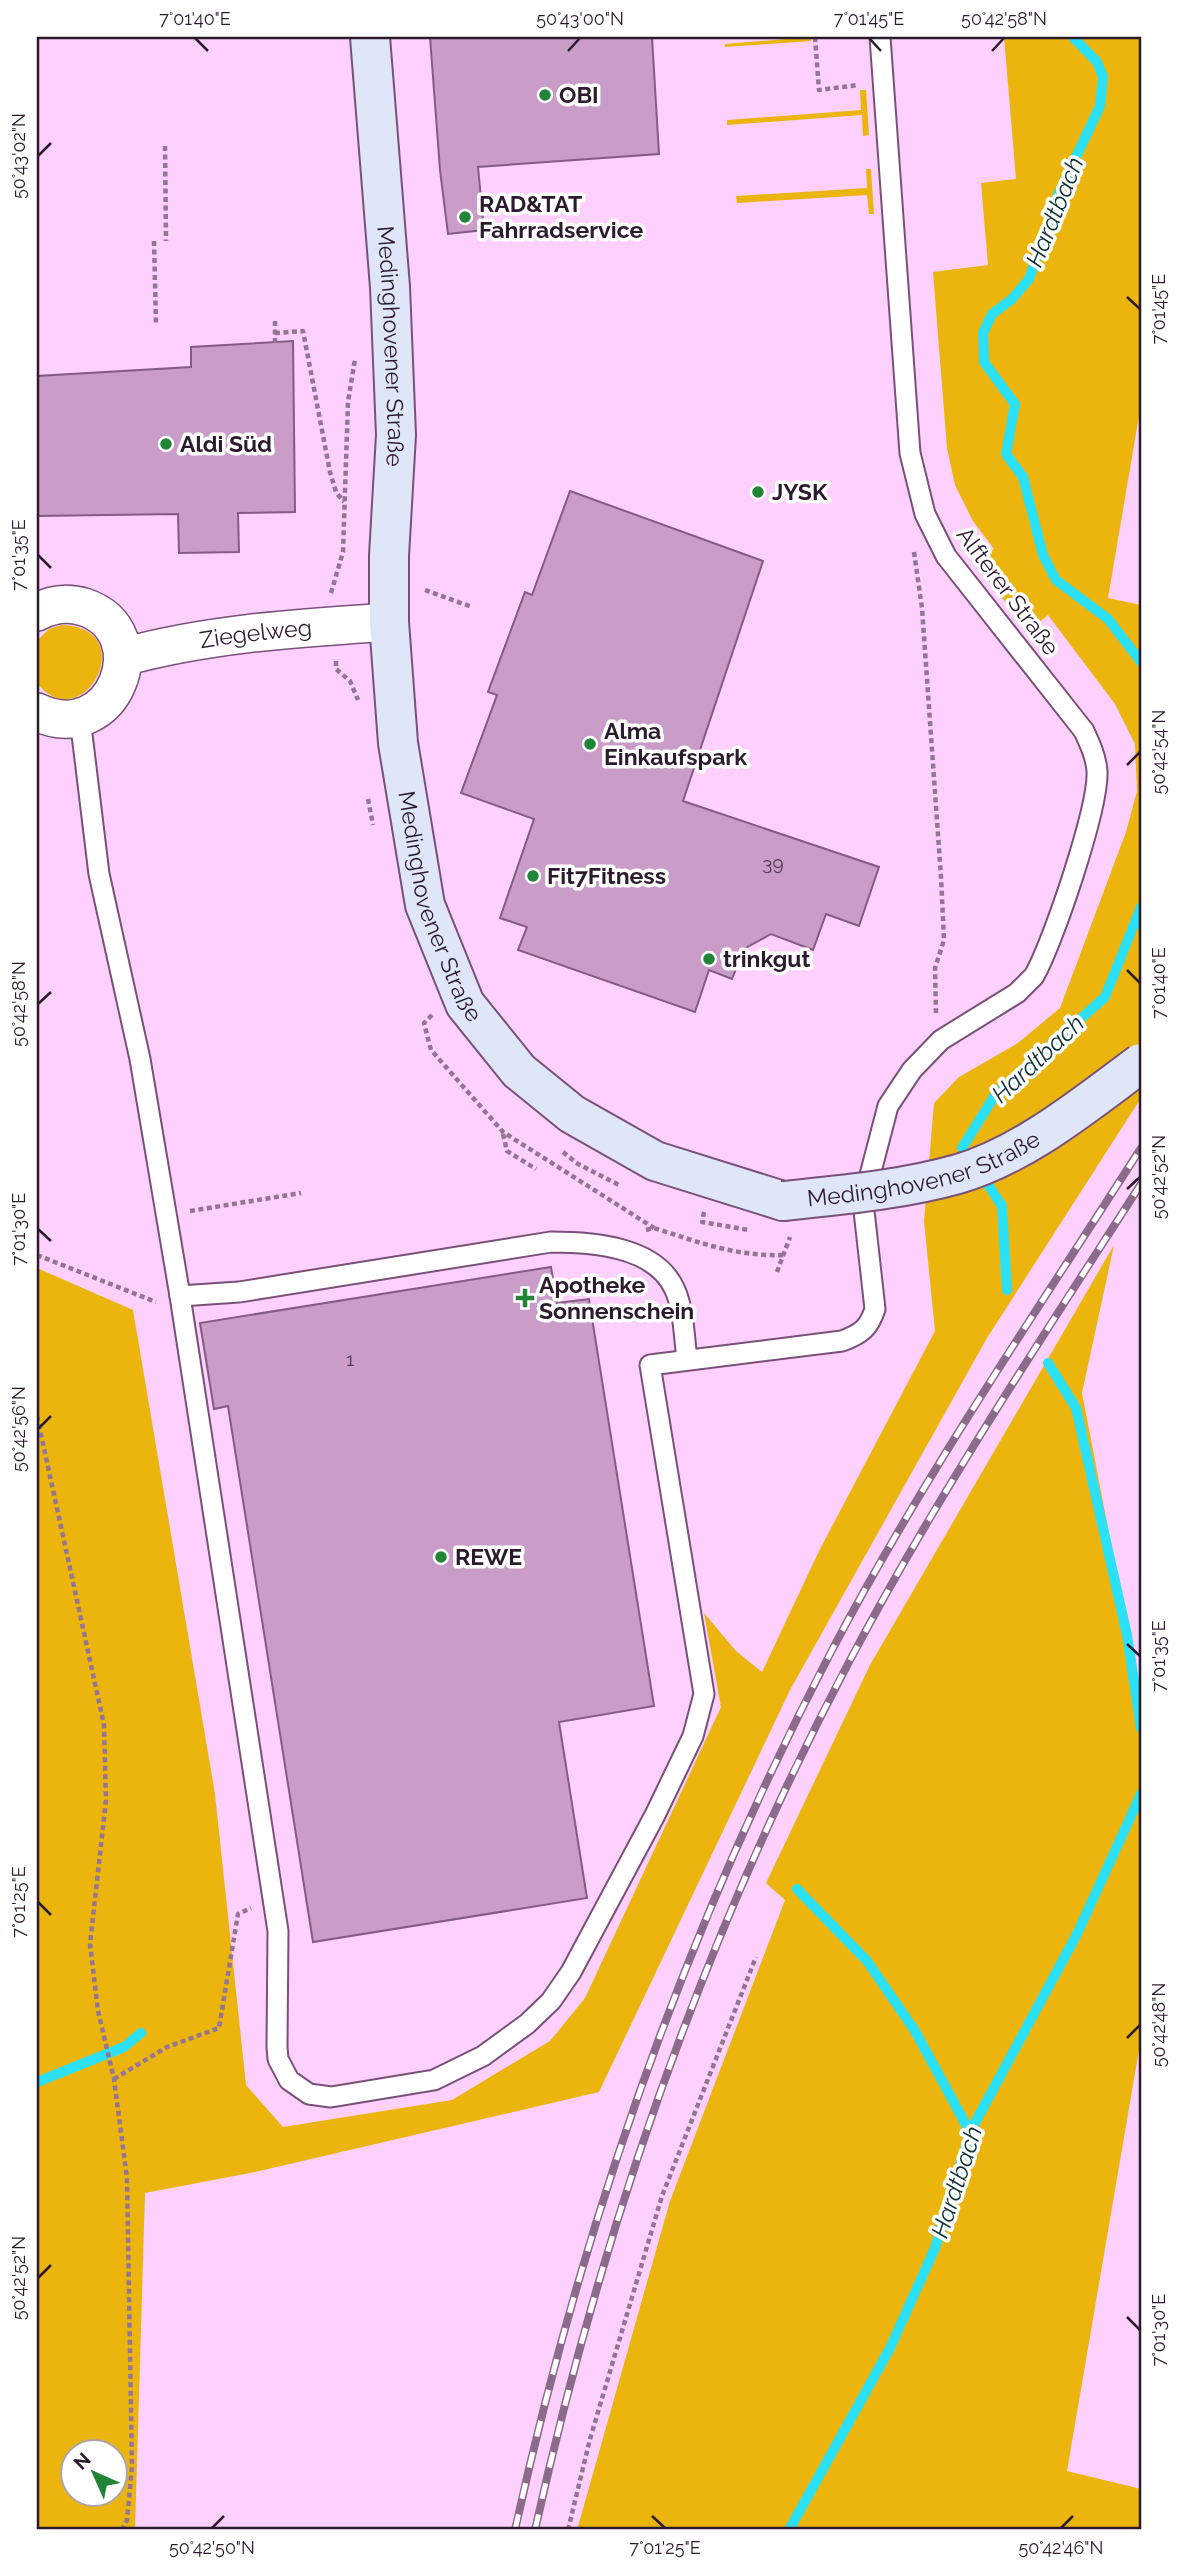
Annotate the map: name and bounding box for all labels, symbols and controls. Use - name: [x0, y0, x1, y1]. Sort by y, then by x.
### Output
- text: 7°01'40"E: [159, 8, 231, 29]
- text: 50°43'00"N: [536, 8, 624, 29]
- text: 7°01'45"E: [834, 8, 904, 29]
- text: 50°42'58"N: [961, 8, 1047, 29]
- place label: OBI: [559, 81, 599, 108]
- marker: OBI: [537, 87, 553, 103]
- text: 50°43'02"N: [8, 113, 29, 199]
- water label: Hardtbach: [1019, 153, 1090, 271]
- place label: RAD&TAT Fahrradservice: [479, 190, 643, 243]
- marker: RAD&TAT Fahrradservice: [457, 209, 473, 225]
- street label: Medinghovener Straße: [372, 225, 410, 467]
- text: 7°01'45"E: [1148, 274, 1169, 344]
- place label: Aldi Süd: [180, 430, 272, 457]
- marker: Aldi Süd: [158, 436, 174, 452]
- place label: JYSK: [772, 478, 828, 505]
- marker: JYSK: [750, 484, 766, 500]
- text: 7°01'35"E: [8, 519, 29, 591]
- street label: Alfterer Straße: [952, 521, 1065, 660]
- street label: Ziegelweg: [198, 613, 313, 653]
- text: 50°42'54"N: [1148, 710, 1169, 794]
- place label: Alma Einkaufspark: [604, 717, 747, 770]
- marker: Alma Einkaufspark: [582, 736, 598, 752]
- street label: Medinghovener Straße: [393, 789, 488, 1027]
- house number: 39: [762, 852, 784, 874]
- place label: Fit7Fitness: [547, 862, 666, 889]
- marker: Fit7Fitness: [525, 868, 541, 884]
- place label: trinkgut: [723, 945, 811, 972]
- text: 7°01'40"E: [1148, 947, 1169, 1019]
- marker: trinkgut: [701, 951, 717, 967]
- text: 50°42'58"N: [8, 961, 29, 1047]
- water label: Hardtbach: [985, 1009, 1090, 1109]
- street label: Medinghovener Straße: [806, 1125, 1044, 1211]
- text: 50°42'52"N: [1148, 1135, 1169, 1219]
- text: 7°01'30"E: [8, 1193, 29, 1265]
- place label: Apotheke Sonnenschein: [539, 1271, 694, 1324]
- marker: Apotheke Sonnenschein: [517, 1290, 533, 1306]
- house number: 1: [346, 1348, 354, 1370]
- text: 50°42'56"N: [8, 1386, 29, 1472]
- place label: REWE: [455, 1543, 522, 1570]
- marker: REWE: [433, 1549, 449, 1565]
- text: 7°01'35"E: [1148, 1620, 1169, 1692]
- text: 7°01'25"E: [8, 1866, 29, 1938]
- text: 50°42'48"N: [1148, 1983, 1169, 2067]
- water label: Hardtbach: [925, 2122, 988, 2241]
- text: 50°42'52"N: [8, 2236, 29, 2320]
- text: 7°01'30"E: [1148, 2294, 1169, 2366]
- north arrow: [60, 2438, 130, 2508]
- text: N: [69, 2448, 95, 2474]
- text: 50°42'50"N: [169, 2537, 255, 2558]
- text: 7°01'25"E: [629, 2537, 701, 2558]
- text: 50°42'46"N: [1019, 2537, 1103, 2558]

